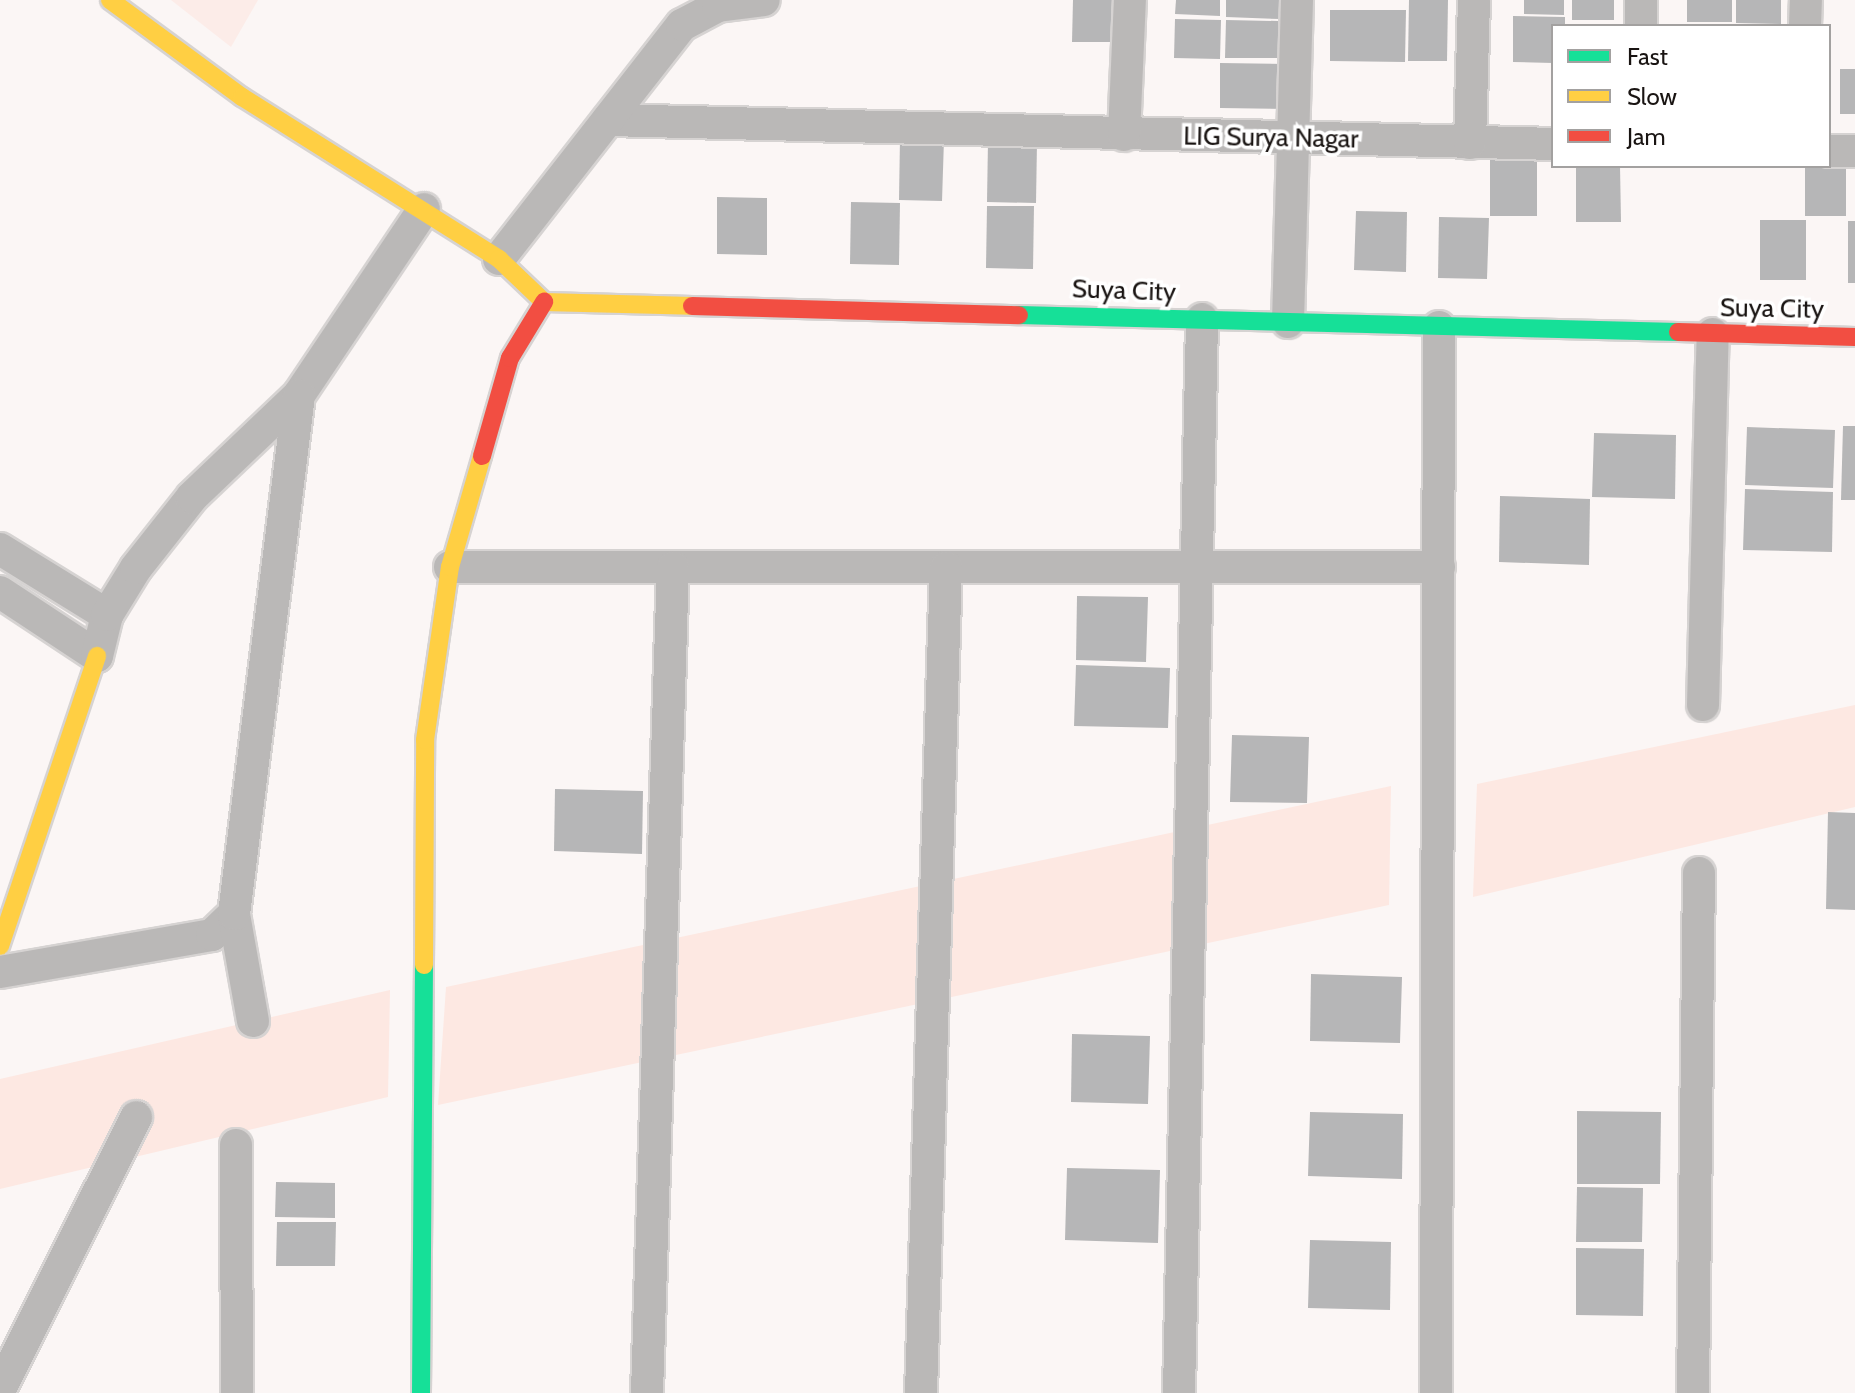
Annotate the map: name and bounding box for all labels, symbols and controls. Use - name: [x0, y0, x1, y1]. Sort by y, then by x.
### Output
- legend: [1551, 24, 1831, 168]
- text: Fast: [1627, 42, 1668, 71]
- text: Slow: [1627, 82, 1677, 111]
- street label: LIG Surya Nagar: [1183, 121, 1359, 155]
- text: Jam: [1627, 122, 1665, 151]
- street label: Suya City: [1071, 274, 1177, 308]
- street label: Suya City: [1720, 292, 1824, 326]

